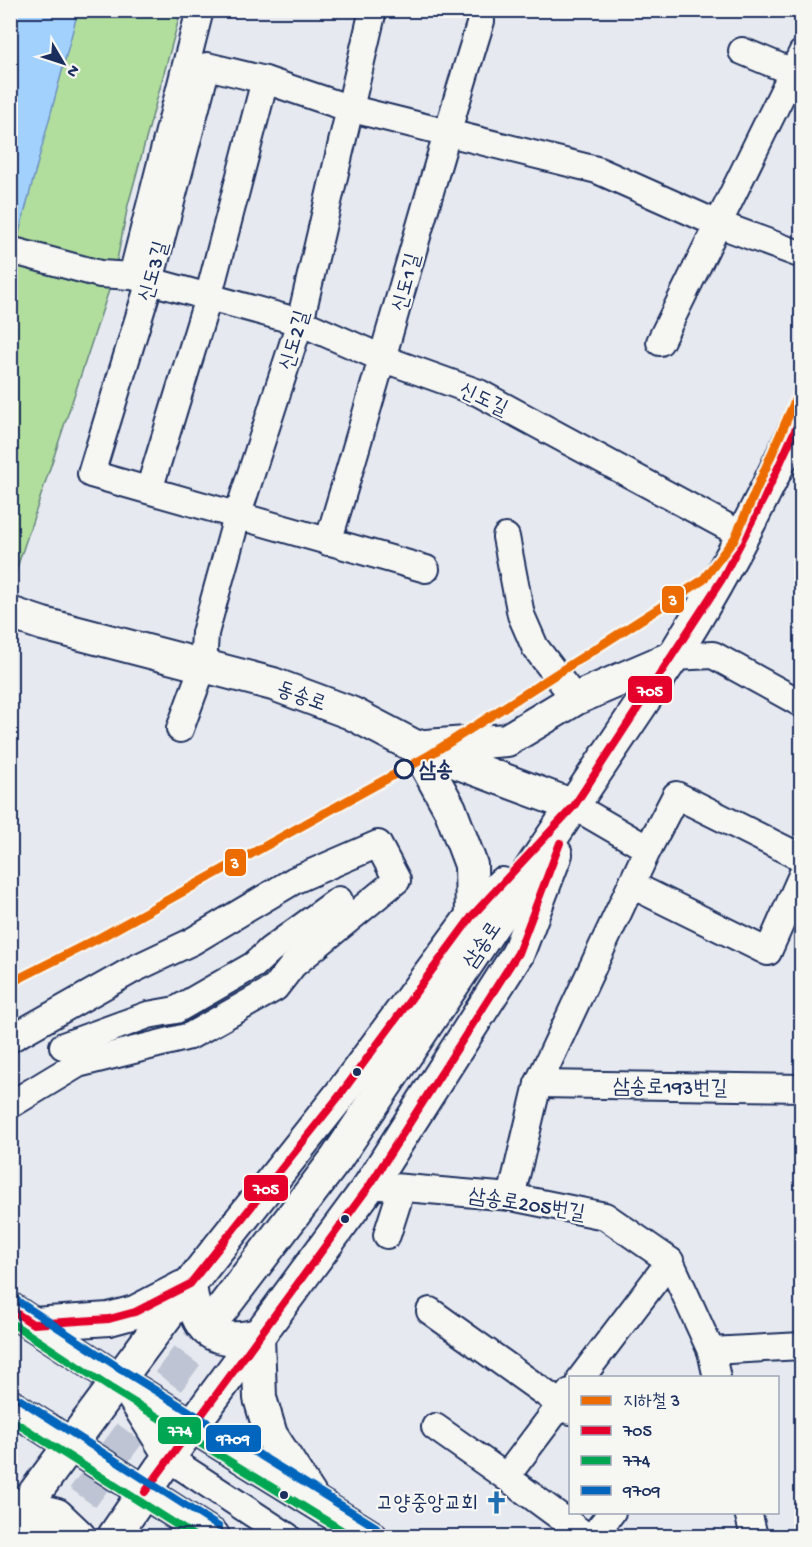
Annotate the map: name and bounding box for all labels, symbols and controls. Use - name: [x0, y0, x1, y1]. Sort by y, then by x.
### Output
- north arrow: [33, 33, 93, 93]
- text: N: [61, 60, 83, 81]
- street label: 신도3길: [135, 239, 176, 305]
- street label: 신도1길: [389, 251, 428, 315]
- street label: 신도2길: [276, 308, 317, 374]
- street label: 신도길: [454, 379, 511, 423]
- line badge: 3: [661, 585, 685, 614]
- text: 3: [668, 593, 677, 612]
- line badge: 705: [627, 675, 673, 704]
- street label: 동송로: [273, 677, 329, 719]
- text: 705: [636, 684, 663, 703]
- marker: 삼송: [394, 759, 414, 779]
- place label: 삼송: [419, 759, 453, 785]
- line badge: 3: [224, 848, 247, 877]
- text: 3: [230, 856, 239, 875]
- street label: 삼송로: [459, 917, 508, 974]
- unlabelled marker: [351, 1066, 363, 1078]
- street label: 삼송로193번길: [613, 1075, 727, 1103]
- line badge: 705: [243, 1174, 289, 1202]
- text: 705: [252, 1182, 279, 1201]
- street label: 삼송로205번길: [466, 1184, 587, 1228]
- unlabelled marker: [339, 1213, 351, 1225]
- legend: [569, 1376, 779, 1514]
- text: 지하철 3: [623, 1392, 680, 1413]
- line badge: 774: [157, 1416, 202, 1445]
- text: 705: [622, 1422, 652, 1443]
- text: 774: [167, 1424, 193, 1443]
- line badge: 9709: [205, 1424, 262, 1453]
- text: 9709: [215, 1432, 250, 1451]
- text: 774: [622, 1452, 651, 1473]
- text: 9709: [622, 1482, 661, 1503]
- unlabelled marker: [278, 1489, 290, 1501]
- church icon: 고양중앙교회: [483, 1489, 509, 1515]
- place label: 고양중앙교회: [377, 1493, 478, 1518]

